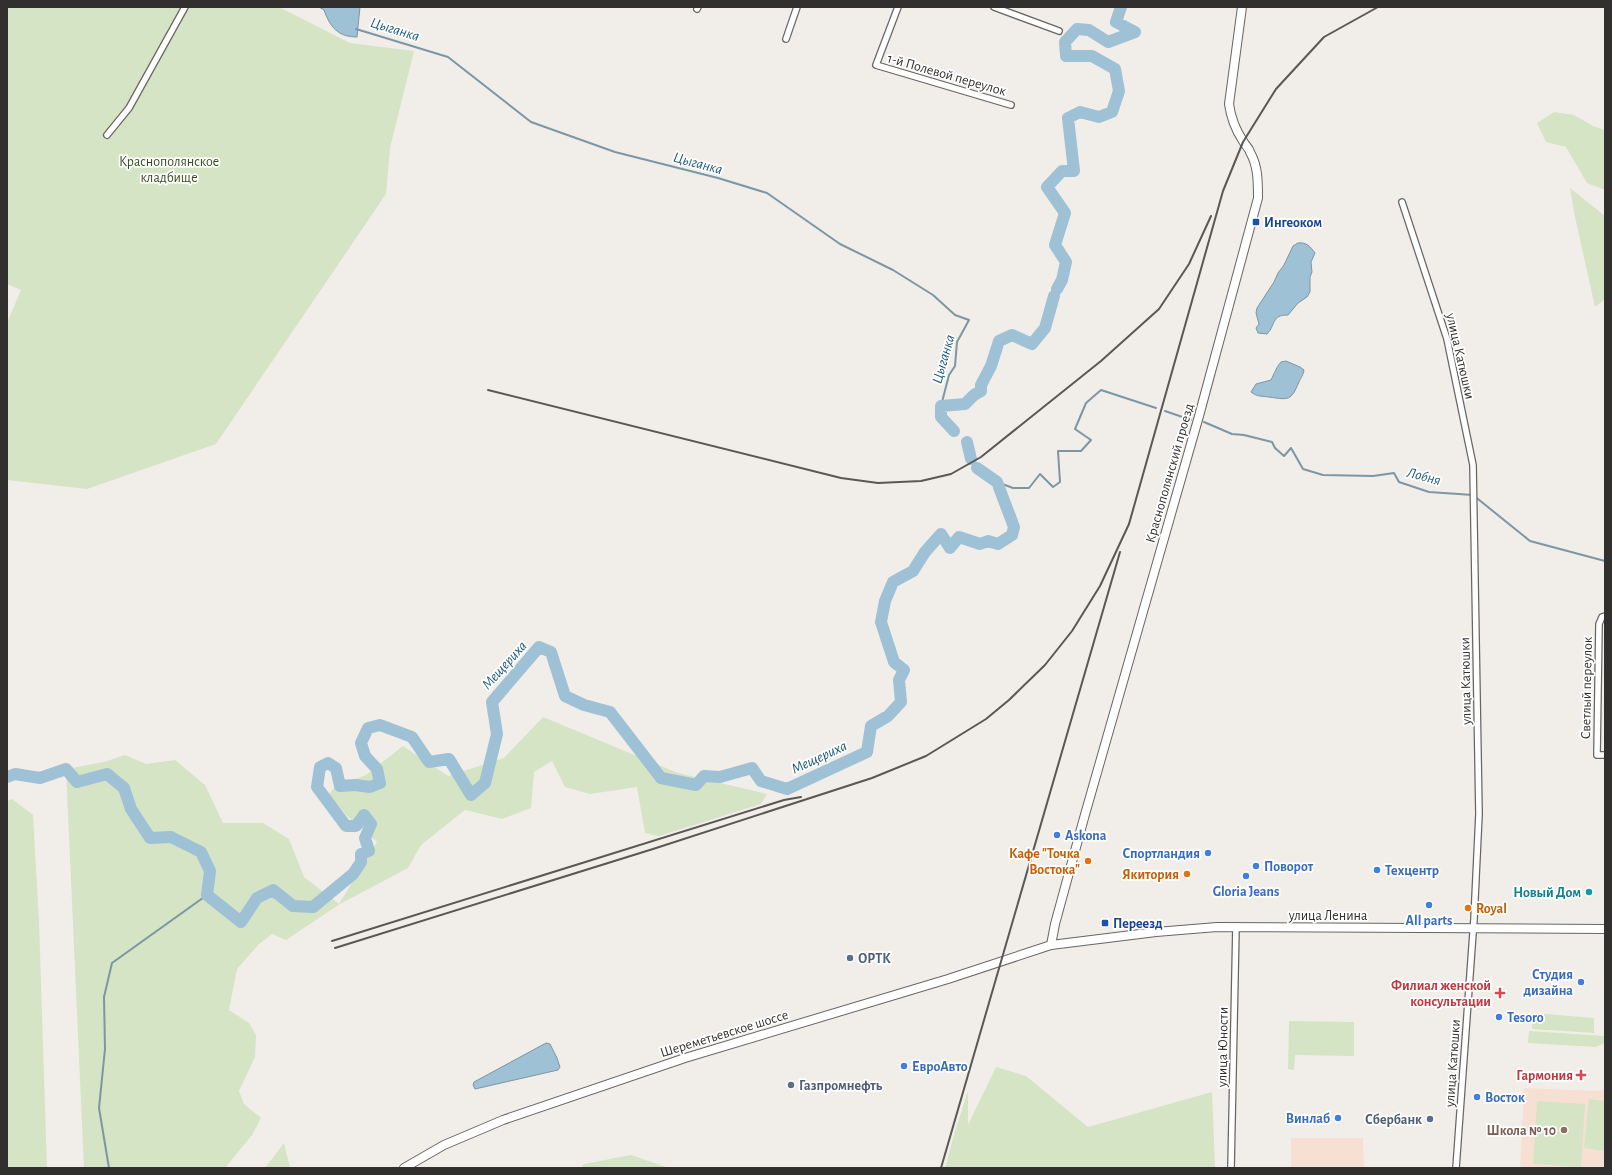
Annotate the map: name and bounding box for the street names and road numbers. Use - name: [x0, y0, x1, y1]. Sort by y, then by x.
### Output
- street label: 1-й Полевой переулок: [886, 51, 1008, 99]
- street label: улица Катюшки: [1443, 311, 1477, 401]
- street label: Краснополянский проезд: [1143, 402, 1197, 545]
- street label: Светлый переулок: [1579, 636, 1595, 739]
- street label: улица Катюшки: [1458, 637, 1474, 726]
- street label: улица Ленина: [1288, 909, 1368, 923]
- street label: улица Юности: [1215, 1007, 1231, 1088]
- street label: Шереметьевское шоссе: [658, 1008, 790, 1060]
- street label: улица Катюшки: [1443, 1019, 1463, 1108]

